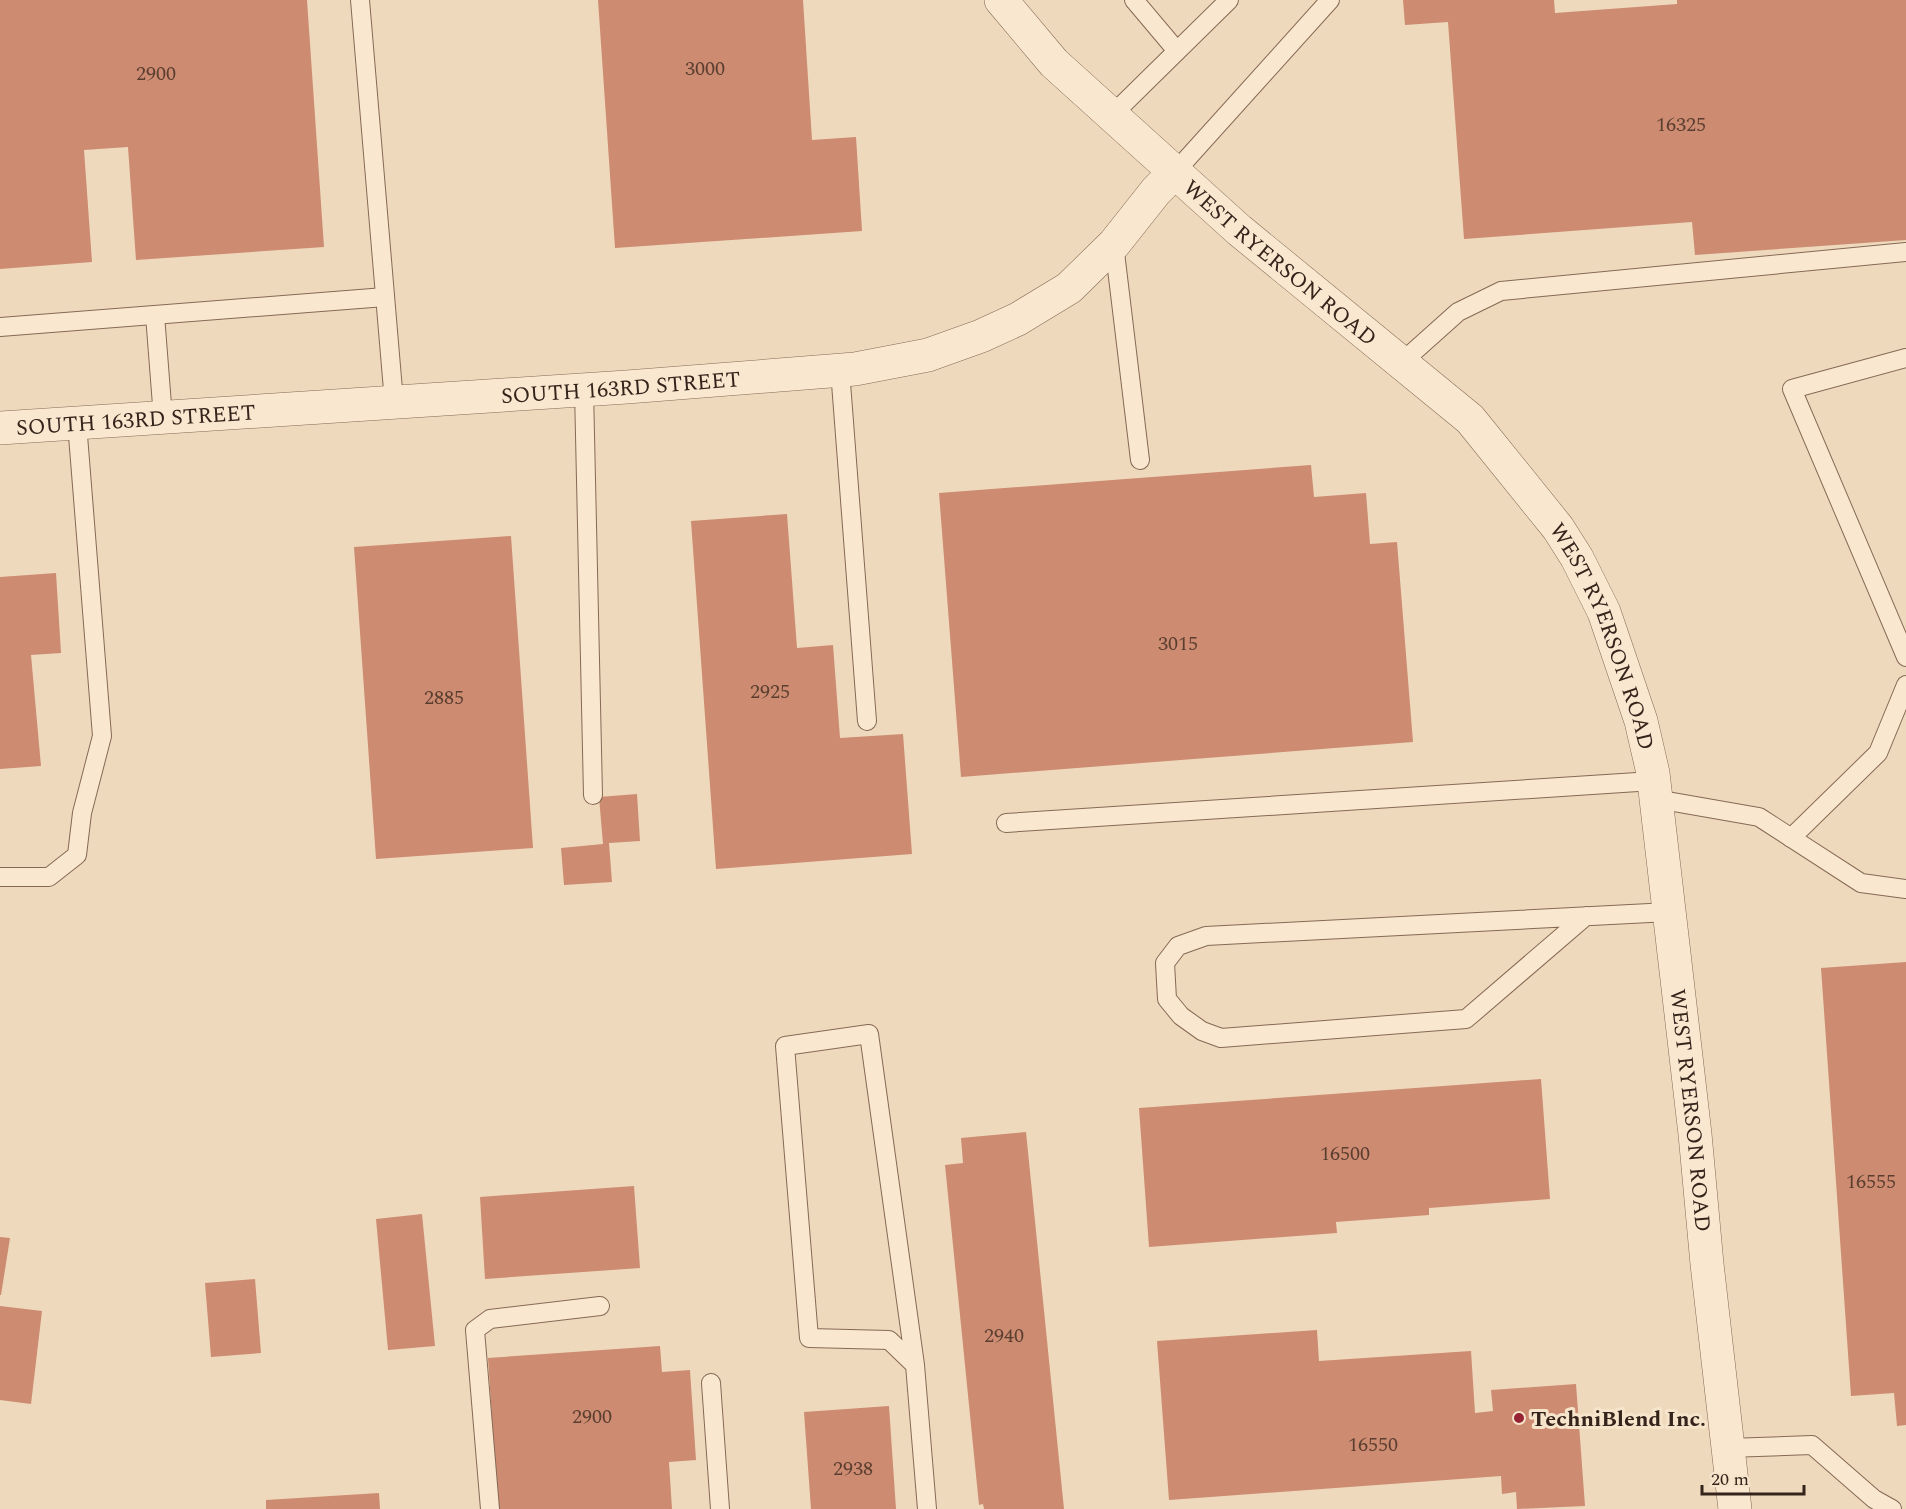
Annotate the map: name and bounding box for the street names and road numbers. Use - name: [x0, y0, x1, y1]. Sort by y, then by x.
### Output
- street label: WEST RYERSON ROAD: [1175, 172, 1384, 355]
- street label: SOUTH 163RD STREET: [500, 363, 742, 413]
- street label: SOUTH 163RD STREET: [15, 396, 257, 445]
- street label: WEST RYERSON ROAD: [1540, 516, 1662, 753]
- street label: WEST RYERSON ROAD: [1660, 987, 1719, 1234]

